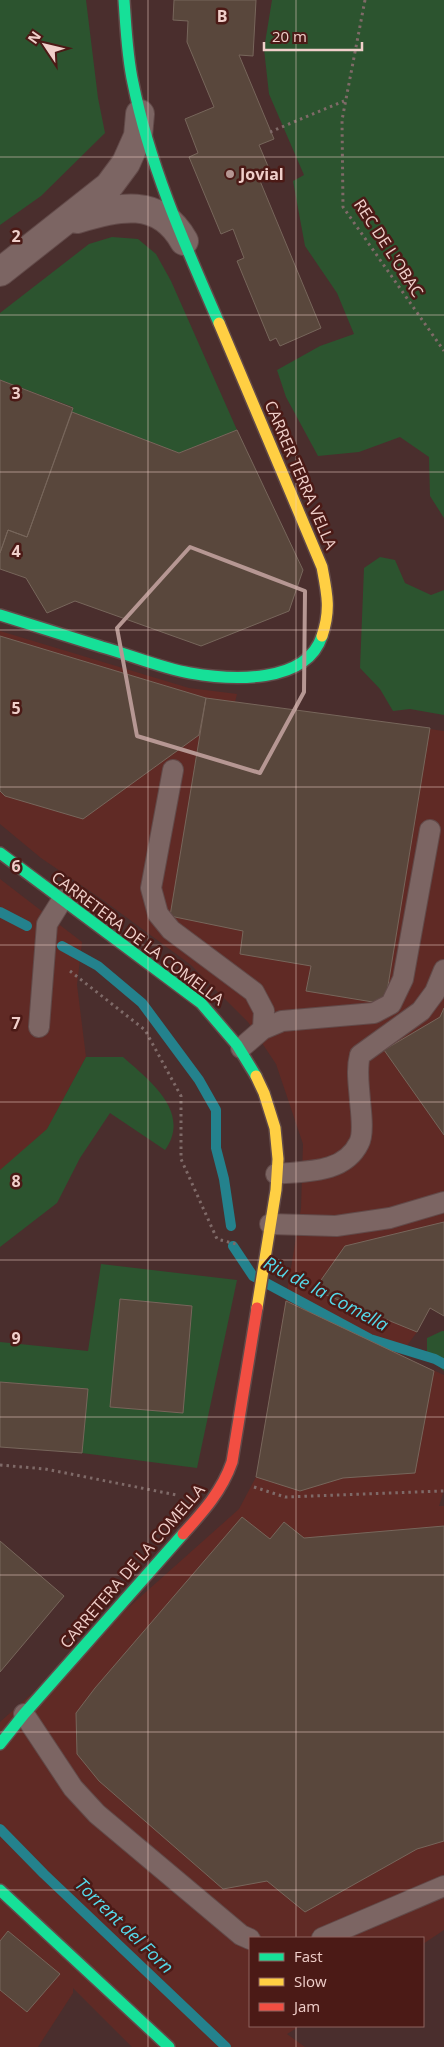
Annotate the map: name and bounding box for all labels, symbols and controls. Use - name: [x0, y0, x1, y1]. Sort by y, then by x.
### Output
- text: B: [217, 5, 227, 27]
- north arrow: [20, 20, 70, 70]
- scale bar: [264, 20, 362, 52]
- text: 20 m: [272, 26, 307, 46]
- text: N: [23, 27, 45, 47]
- place label: Jovial: [238, 163, 284, 185]
- marker: Jovial: [224, 168, 236, 180]
- street label: REC DE L'OBAC: [349, 195, 429, 301]
- text: 2: [11, 225, 21, 247]
- text: 3: [11, 382, 21, 404]
- street label: CARRER TERRA VELLA: [260, 397, 343, 554]
- text: 4: [11, 540, 21, 562]
- text: 5: [11, 697, 21, 719]
- text: 6: [11, 855, 21, 877]
- street label: CARRETERA DE LA COMELLA: [47, 866, 229, 1011]
- text: 7: [11, 1012, 21, 1034]
- text: 8: [11, 1170, 21, 1192]
- water label: Riu de la Comella: [260, 1250, 393, 1336]
- text: 9: [11, 1327, 21, 1349]
- street label: CARRETERA DE LA COMELLA: [55, 1479, 210, 1653]
- water label: Torrent del Forn: [70, 1872, 179, 1978]
- legend: [249, 1937, 424, 2027]
- text: Fast: [294, 1946, 323, 1966]
- text: Slow: [294, 1971, 327, 1991]
- text: Jam: [292, 1996, 320, 2016]

